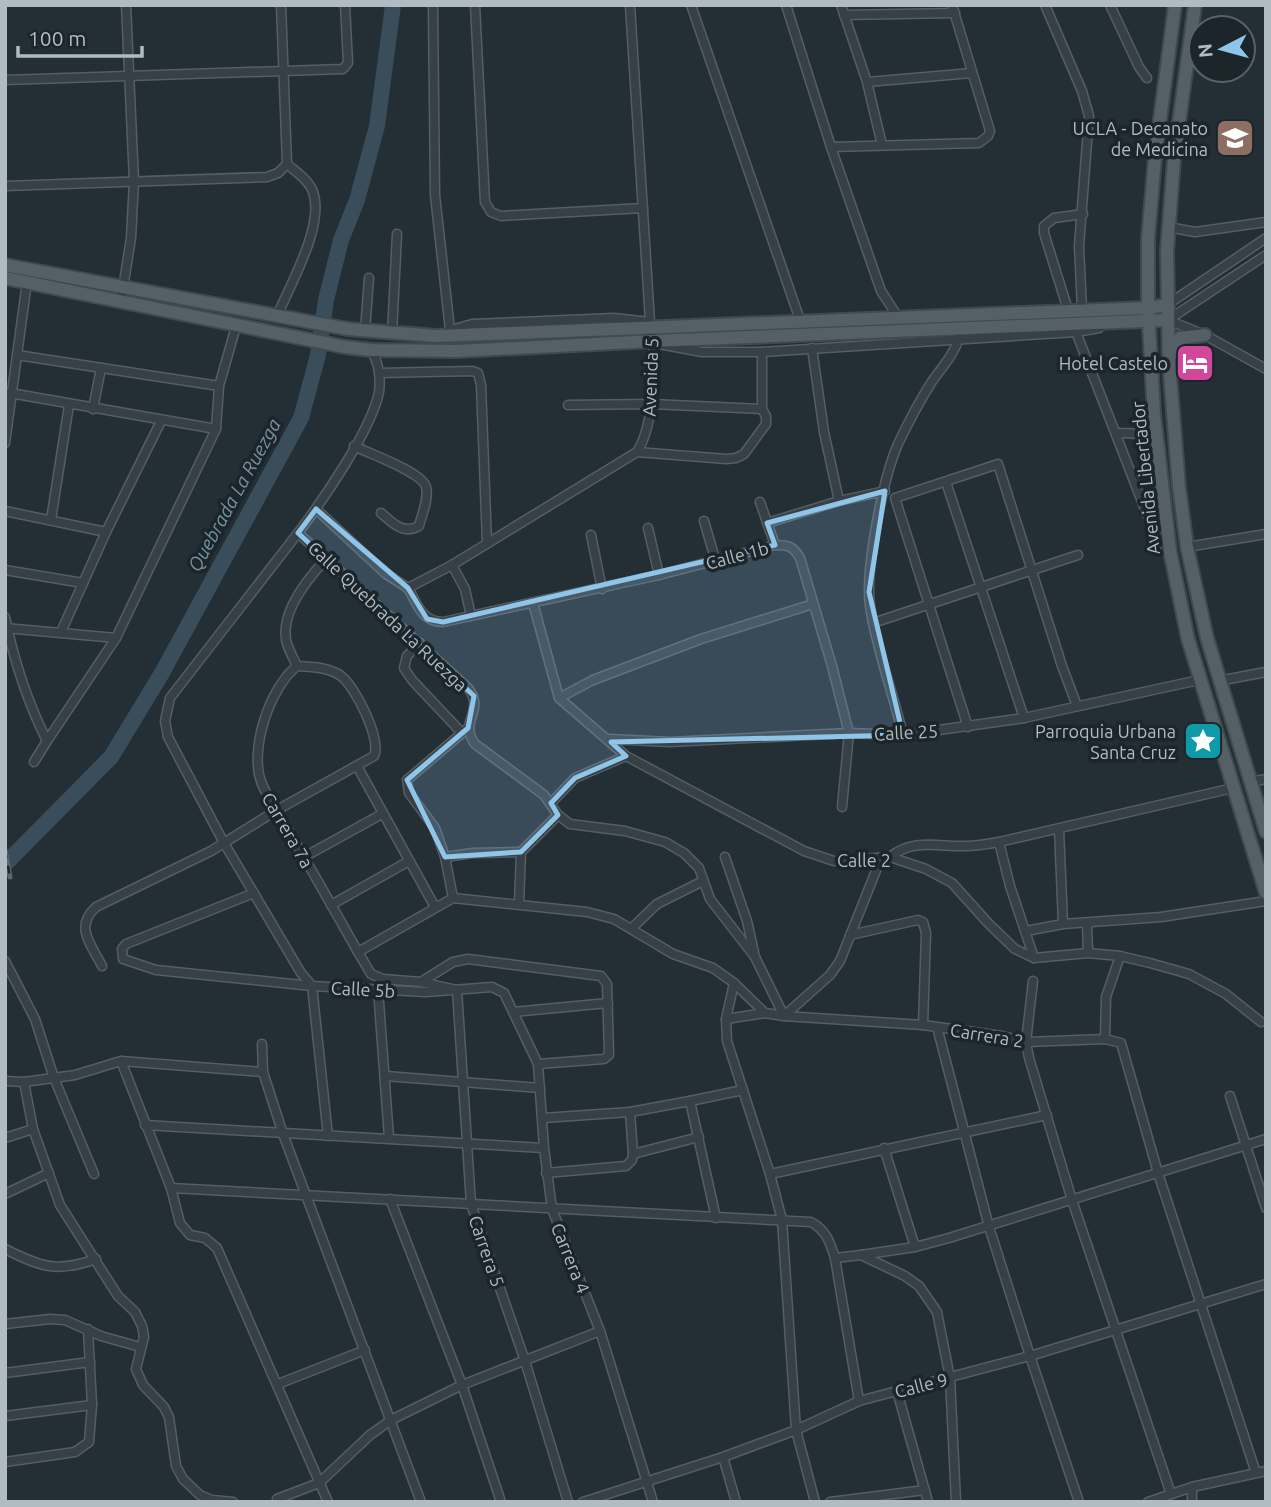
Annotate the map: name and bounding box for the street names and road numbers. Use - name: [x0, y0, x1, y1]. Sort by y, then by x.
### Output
- street label: Avenida 5: [639, 337, 661, 417]
- street label: Avenida Libertador: [1127, 400, 1163, 555]
- street label: Calle Quebrada La Ruezga: [304, 537, 472, 696]
- street label: Calle 1b: [703, 537, 771, 573]
- street label: Calle 25: [873, 720, 939, 744]
- street label: Carrera 7a: [258, 789, 318, 871]
- street label: Calle 2: [837, 850, 891, 870]
- street label: Calle 5b: [330, 977, 396, 1001]
- street label: Carrera 2: [949, 1019, 1025, 1051]
- street label: Carrera 5: [465, 1213, 509, 1289]
- street label: Carrera 4: [548, 1220, 594, 1296]
- street label: Calle 9: [892, 1369, 950, 1401]

